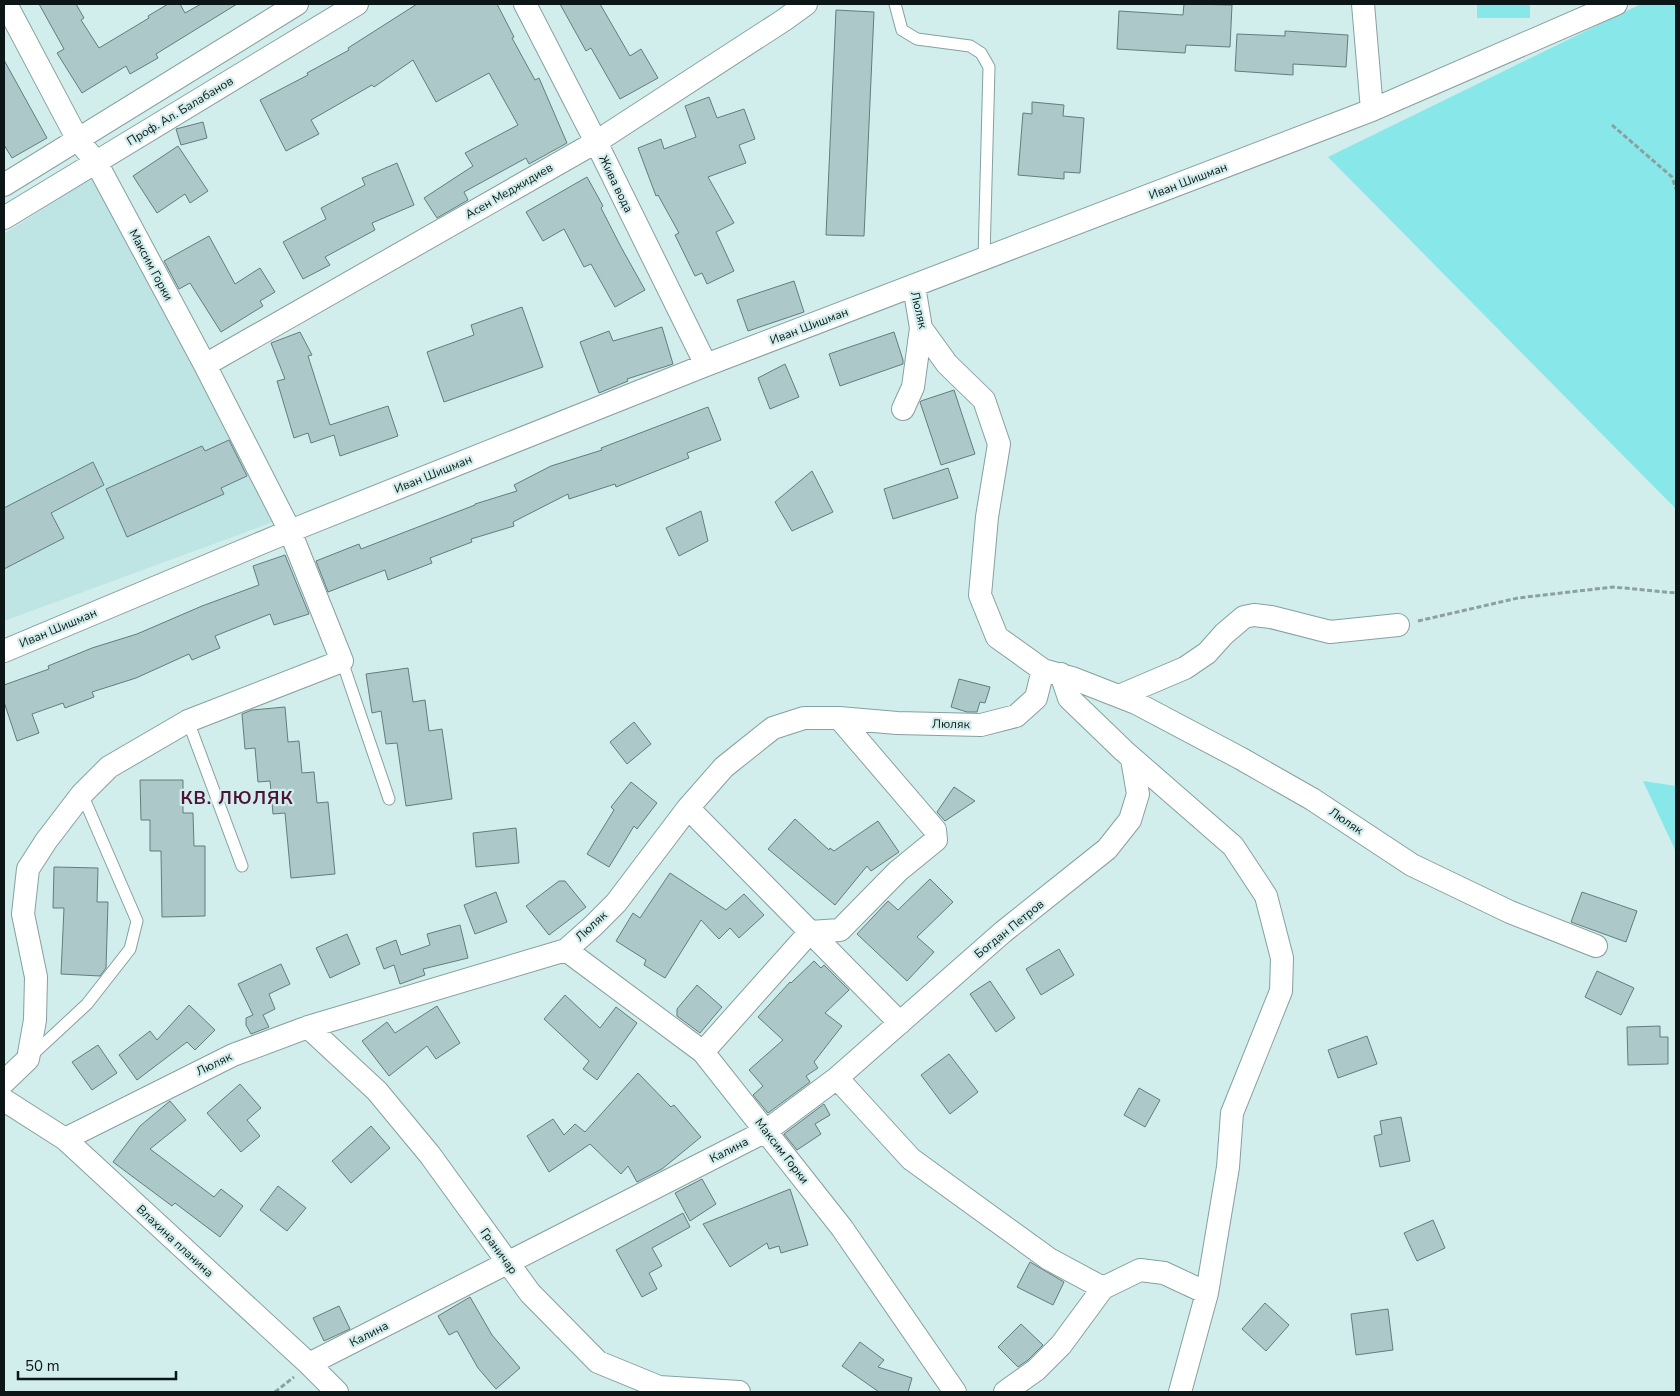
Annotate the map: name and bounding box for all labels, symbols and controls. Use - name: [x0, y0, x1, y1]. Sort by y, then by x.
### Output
- street label: Проф. Ал. Балабанов: [124, 73, 236, 149]
- street label: Жива вода: [595, 153, 637, 215]
- street label: Асен Меджидиев: [462, 159, 556, 223]
- street label: Иван Шишман: [1147, 159, 1229, 203]
- street label: Максим Горки: [125, 226, 177, 304]
- street label: Люляк: [907, 290, 931, 331]
- street label: Иван Шишман: [768, 304, 850, 348]
- street label: Иван Шишман: [392, 451, 474, 497]
- street label: Иван Шишман: [17, 604, 99, 652]
- street label: Люляк: [932, 716, 971, 732]
- district label: КВ. ЛЮЛЯК: [180, 786, 294, 810]
- street label: Люляк: [1326, 804, 1367, 839]
- street label: Богдан Петров: [971, 896, 1047, 962]
- street label: Люляк: [572, 907, 611, 945]
- street label: Люляк: [194, 1048, 235, 1079]
- street label: Максим Горки: [751, 1115, 813, 1187]
- street label: Калина: [707, 1133, 751, 1167]
- street label: Влахина планина: [133, 1201, 217, 1281]
- street label: Граничар: [477, 1225, 521, 1277]
- street label: Калина: [347, 1317, 391, 1351]
- scale bar: [18, 1348, 175, 1380]
- text: 50 m: [25, 1356, 60, 1376]

